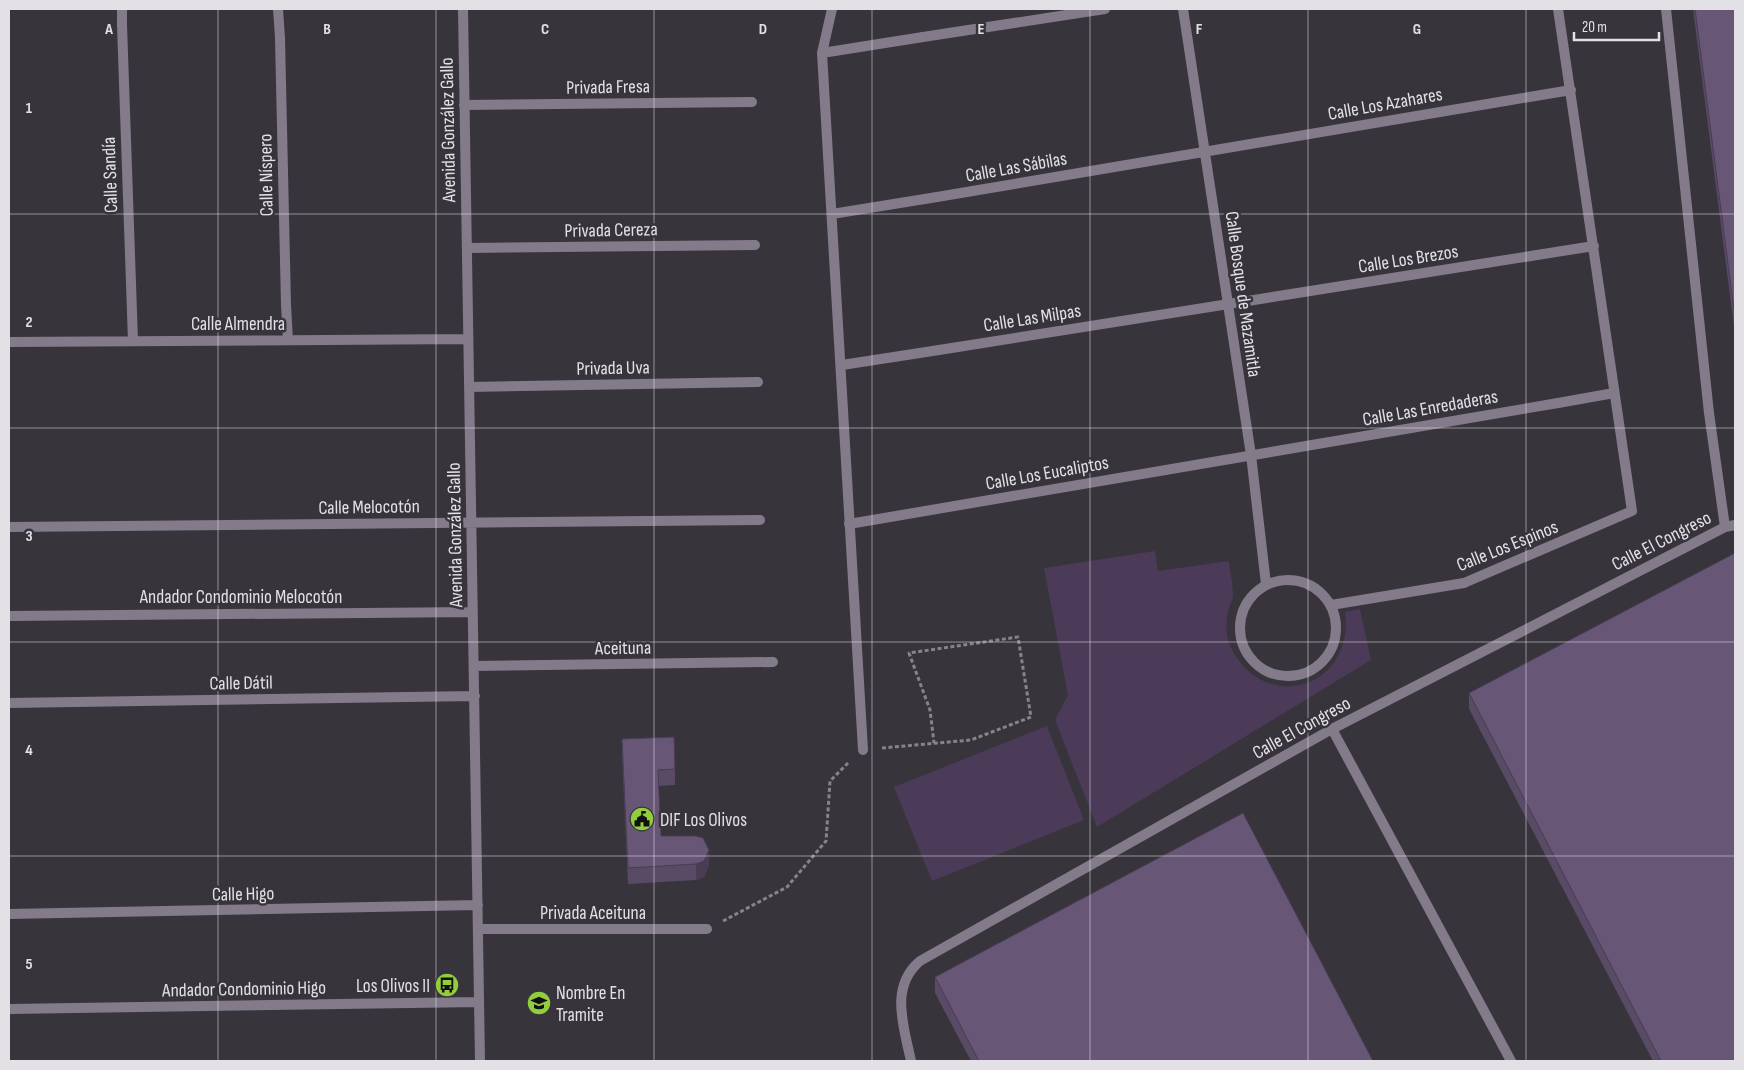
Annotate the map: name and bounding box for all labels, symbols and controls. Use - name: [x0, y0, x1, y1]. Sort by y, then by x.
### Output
- scale bar: [1574, 10, 1659, 42]
- text: 20 m: [1582, 18, 1607, 37]
- text: A: [104, 20, 113, 39]
- text: B: [323, 20, 331, 39]
- text: C: [541, 20, 549, 39]
- text: D: [759, 20, 767, 39]
- text: E: [978, 20, 985, 39]
- text: F: [1196, 20, 1203, 39]
- text: G: [1413, 20, 1421, 39]
- street label: Avenida González Gallo: [436, 57, 461, 204]
- street label: Privada Fresa: [566, 75, 650, 100]
- street label: Calle Los Azahares: [1326, 83, 1445, 126]
- text: 1: [26, 99, 33, 118]
- street label: Calle Níspero: [254, 134, 279, 216]
- street label: Calle Sandía: [98, 136, 123, 213]
- street label: Calle Las Sábilas: [964, 147, 1069, 188]
- street label: Calle Bosque de Mazamitla: [1219, 210, 1266, 379]
- street label: Privada Cereza: [564, 218, 658, 243]
- street label: Calle Los Brezos: [1357, 240, 1460, 279]
- street label: Calle Las Milpas: [982, 299, 1083, 338]
- text: 2: [25, 313, 33, 332]
- street label: Calle Almendra: [191, 313, 285, 336]
- street label: Privada Uva: [576, 356, 650, 381]
- street label: Calle Las Enredaderas: [1361, 385, 1500, 432]
- street label: Calle Los Eucaliptos: [984, 451, 1111, 496]
- street label: Avenida González Gallo: [443, 462, 468, 609]
- street label: Calle Melocotón: [318, 495, 420, 520]
- street label: Calle El Congreso: [1608, 506, 1715, 576]
- street label: Calle Los Espinos: [1453, 516, 1562, 577]
- text: 3: [25, 527, 33, 546]
- street label: Andador Condominio Melocotón: [139, 586, 342, 609]
- street label: Aceituna: [594, 637, 651, 661]
- street label: Calle Dátil: [209, 671, 273, 696]
- street label: Calle El Congreso: [1249, 692, 1355, 765]
- text: 4: [25, 741, 33, 760]
- public building icon: DIF Los Olivos: [629, 806, 655, 832]
- place label: DIF Los Olivos: [660, 809, 747, 832]
- street label: Calle Higo: [212, 882, 274, 907]
- street label: Privada Aceituna: [540, 902, 646, 925]
- text: 5: [25, 955, 33, 974]
- bus stop icon: Los Olivos II: [434, 972, 460, 998]
- place label: Los Olivos II: [356, 975, 430, 998]
- street label: Andador Condominio Higo: [161, 977, 326, 1002]
- place label: Nombre En Tramite: [556, 982, 625, 1027]
- school or university icon: Nombre En Tramite: [526, 990, 552, 1016]

